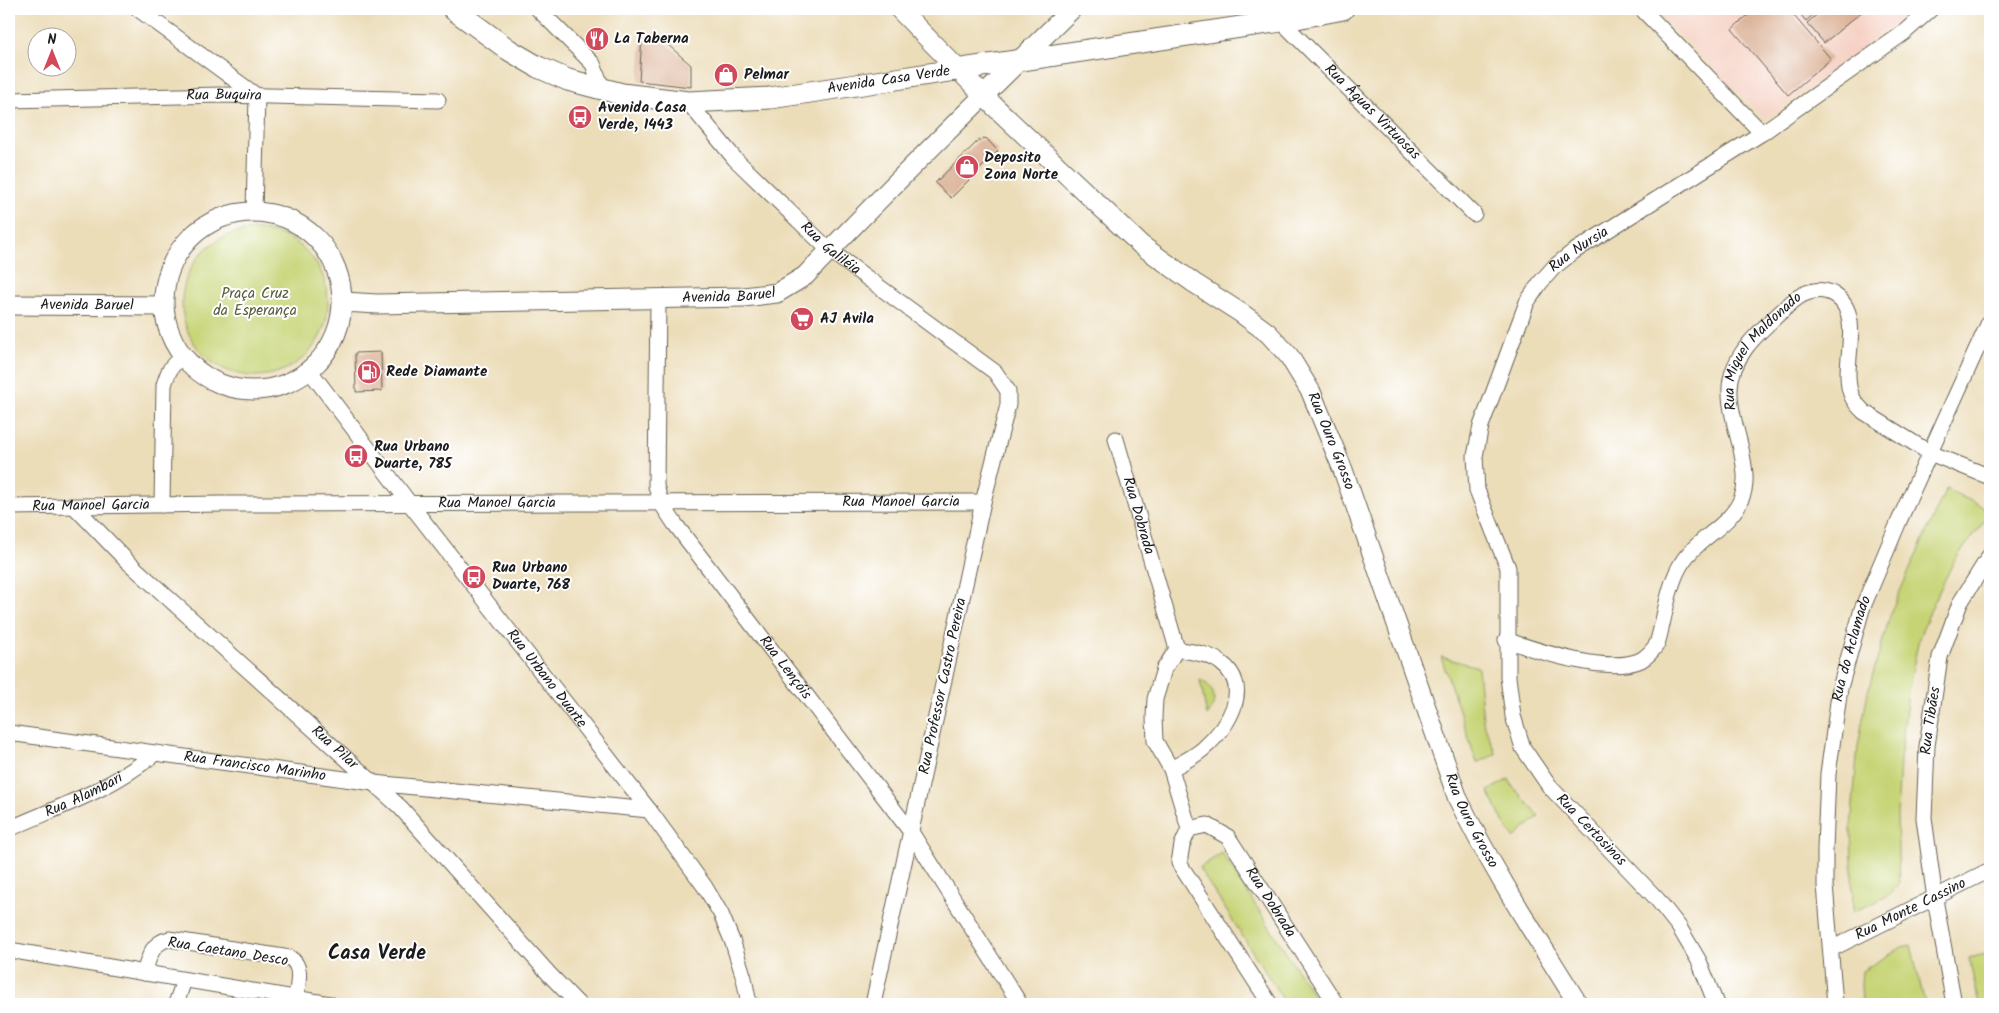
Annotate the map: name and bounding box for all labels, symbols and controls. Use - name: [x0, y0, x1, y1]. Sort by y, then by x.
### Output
- restaurant icon: La Taberna: [584, 26, 610, 52]
- place label: La Taberna: [614, 27, 689, 51]
- north arrow: [28, 28, 78, 78]
- text: N: [48, 29, 57, 51]
- street label: Rua Águas Virtuosas: [1318, 58, 1426, 166]
- street label: Avenida Casa Verde: [826, 59, 952, 101]
- shop icon: Pelmar: [713, 62, 739, 88]
- place label: Pelmar: [744, 63, 789, 87]
- street label: Rua Buquira: [186, 83, 262, 108]
- place label: Avenida Casa Verde, 1443: [598, 96, 687, 137]
- bus stop icon: Avenida Casa Verde, 1443: [567, 104, 593, 130]
- place label: Deposito Zona Norte: [984, 146, 1059, 187]
- shop icon: Deposito Zona Norte: [954, 154, 980, 180]
- street label: Rua Galiléia: [794, 216, 866, 282]
- street label: Rua Nursia: [1544, 220, 1614, 279]
- street label: Avenida Baruel: [682, 281, 777, 310]
- park label: Praça Cruz da Esperança: [213, 282, 297, 323]
- street label: Rua Miguel Maldonado: [1718, 286, 1807, 412]
- street label: Avenida Baruel: [40, 293, 134, 318]
- supermarket icon: AJ Avila: [789, 306, 815, 332]
- place label: AJ Avila: [820, 307, 874, 331]
- fuel station icon: Rede Diamante: [356, 359, 382, 385]
- place label: Rede Diamante: [386, 360, 488, 384]
- street label: Rua Ouro Grosso: [1300, 388, 1361, 494]
- place label: Rua Urbano Duarte, 785: [374, 435, 453, 476]
- bus stop icon: Rua Urbano Duarte, 785: [343, 443, 369, 469]
- street label: Rua Dobrada: [1116, 474, 1161, 558]
- street label: Rua Manoel Garcia: [842, 490, 960, 514]
- street label: Rua Manoel Garcia: [438, 491, 556, 515]
- street label: Rua Manoel Garcia: [32, 493, 150, 519]
- place label: Rua Urbano Duarte, 768: [492, 556, 570, 597]
- bus stop icon: Rua Urbano Duarte, 768: [461, 564, 487, 590]
- street label: Rua do Aclamado: [1826, 592, 1878, 703]
- street label: Rua Professor Castro Pereira: [913, 595, 973, 777]
- street label: Rua Urbano Duarte: [500, 624, 593, 734]
- street label: Rua Lençóis: [753, 630, 818, 705]
- street label: Rua Tibães: [1915, 684, 1948, 755]
- street label: Rua Pilar: [305, 720, 364, 776]
- street label: Rua Francisco Marinho: [182, 745, 328, 788]
- street label: Rua Alambari: [41, 766, 129, 824]
- street label: Rua Ouro Grosso: [1438, 770, 1505, 873]
- street label: Rua Certosinos: [1550, 788, 1633, 872]
- street label: Rua Dobrada: [1238, 862, 1302, 942]
- street label: Rua Monte Cassino: [1851, 872, 1971, 947]
- street label: Rua Caetano Desco: [166, 931, 290, 973]
- district label: Casa Verde: [328, 938, 426, 970]

